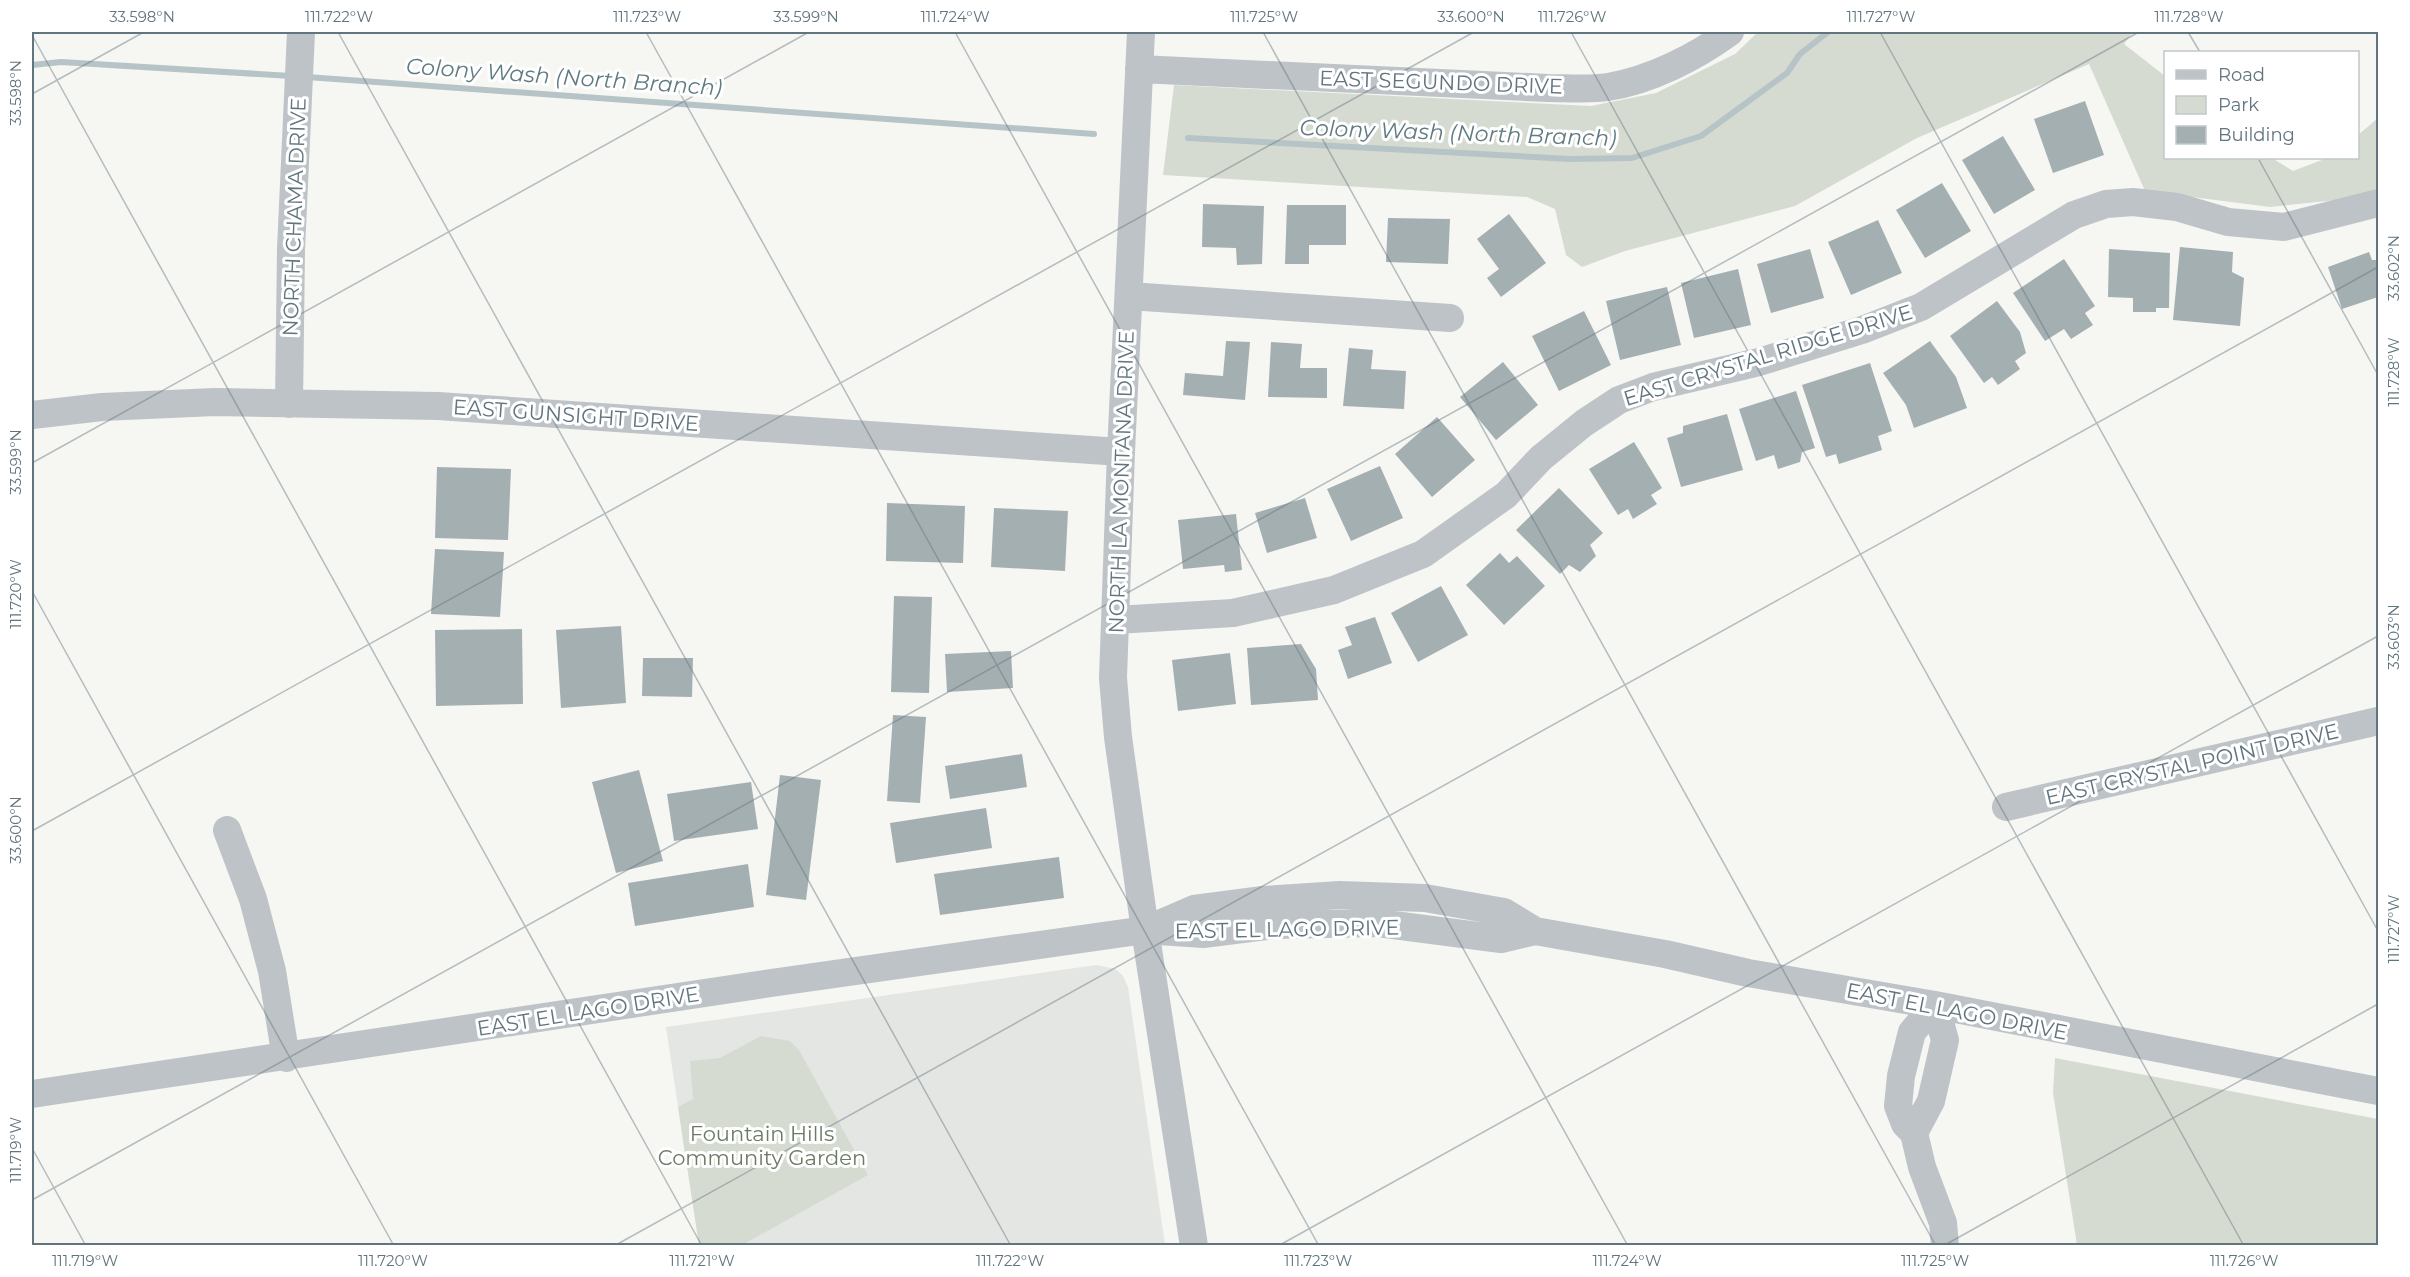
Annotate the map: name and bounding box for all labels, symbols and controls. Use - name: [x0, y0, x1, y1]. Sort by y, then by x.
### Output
- text: 33.598°N: [109, 7, 175, 26]
- text: 111.722°W: [305, 7, 374, 26]
- text: 111.723°W: [613, 7, 681, 26]
- text: 33.599°N: [773, 7, 839, 26]
- text: 111.724°W: [920, 7, 990, 26]
- text: 111.725°W: [1230, 7, 1298, 26]
- text: 33.600°N: [1437, 7, 1505, 26]
- text: 111.726°W: [1538, 7, 1607, 26]
- text: 111.727°W: [1847, 7, 1916, 26]
- text: 111.728°W: [2154, 7, 2224, 26]
- legend: [2164, 51, 2359, 159]
- water label: Colony Wash (North Branch): [405, 52, 723, 102]
- text: 33.598°N: [6, 60, 25, 126]
- text: Road: [2218, 64, 2265, 86]
- street label: EAST SEGUNDO DRIVE: [1319, 65, 1563, 99]
- text: Park: [2218, 94, 2259, 116]
- street label: NORTH CHAMA DRIVE: [277, 97, 311, 337]
- water label: Colony Wash (North Branch): [1299, 114, 1617, 152]
- text: Building: [2218, 124, 2295, 146]
- text: 33.602°N: [2384, 235, 2403, 301]
- street label: EAST CRYSTAL RIDGE DRIVE: [1621, 299, 1915, 411]
- street label: NORTH LA MONTANA DRIVE: [1103, 330, 1139, 634]
- text: 111.728°W: [2384, 337, 2403, 407]
- street label: EAST GUNSIGHT DRIVE: [452, 394, 700, 436]
- text: 33.599°N: [6, 429, 25, 495]
- text: 111.720°W: [6, 559, 25, 629]
- text: 33.603°N: [2384, 604, 2403, 670]
- street label: EAST CRYSTAL POINT DRIVE: [2043, 718, 2341, 810]
- text: 33.600°N: [6, 796, 25, 864]
- text: 111.727°W: [2384, 894, 2403, 963]
- street label: EAST EL LAGO DRIVE: [1174, 915, 1400, 943]
- street label: EAST EL LAGO DRIVE: [1844, 977, 2070, 1045]
- street label: EAST EL LAGO DRIVE: [475, 981, 701, 1041]
- text: 111.719°W: [6, 1117, 25, 1183]
- park label: Fountain Hills Community Garden: [658, 1121, 866, 1170]
- text: 111.719°W: [52, 1251, 118, 1270]
- text: 111.720°W: [358, 1251, 428, 1270]
- text: 111.721°W: [669, 1251, 735, 1270]
- text: 111.722°W: [976, 1251, 1045, 1270]
- text: 111.723°W: [1284, 1251, 1352, 1270]
- text: 111.724°W: [1592, 1251, 1662, 1270]
- text: 111.725°W: [1901, 1251, 1969, 1270]
- text: 111.726°W: [2210, 1251, 2279, 1270]

